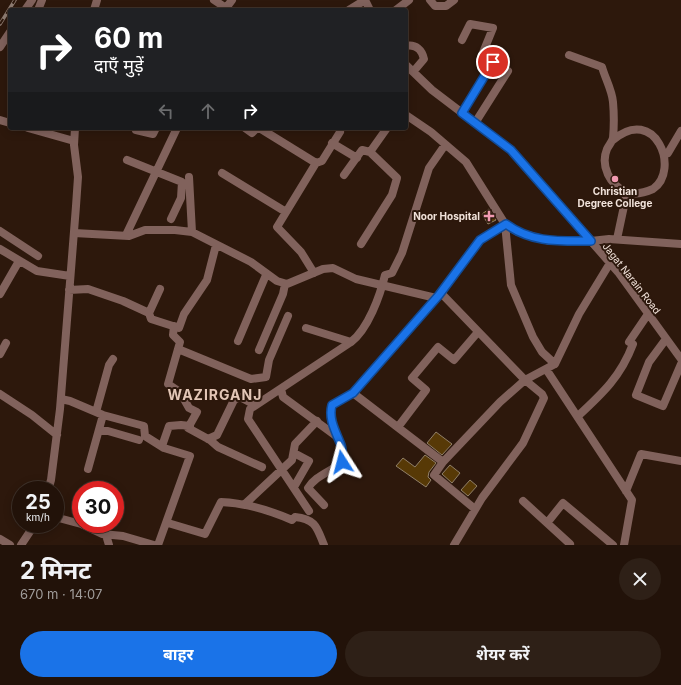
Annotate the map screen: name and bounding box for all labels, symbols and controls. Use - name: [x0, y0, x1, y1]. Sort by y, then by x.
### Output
- text: 60 m: [94, 21, 163, 55]
- icon: right: [28, 24, 80, 76]
- pin: [476, 45, 510, 79]
- icon: arrive: [482, 51, 504, 73]
- text: दाएँ मुड़ें: [94, 55, 144, 76]
- icon: left: [155, 100, 177, 122]
- icon: ahead: [197, 100, 219, 122]
- icon: right: [239, 100, 261, 122]
- marker: Christian Degree College: [610, 174, 620, 184]
- place label: Christian Degree College: [578, 185, 652, 210]
- place label: Noor Hospital: [413, 210, 480, 222]
- marker: Noor Hospital: [483, 210, 495, 222]
- street label: Jagat Narain Road: [601, 240, 663, 316]
- district label: WAZIRGANJ: [168, 386, 262, 403]
- position arrow: [321, 441, 363, 483]
- speed limit sign: 30: [72, 481, 124, 533]
- text: 25: [25, 490, 51, 514]
- text: km/h: [26, 511, 50, 523]
- text: 2 मिनट: [20, 556, 91, 585]
- button: close: [619, 558, 661, 600]
- text: 670 m · 14:07: [20, 586, 102, 602]
- button: बाहर: [20, 631, 337, 677]
- button: शेयर करें: [345, 631, 661, 677]

